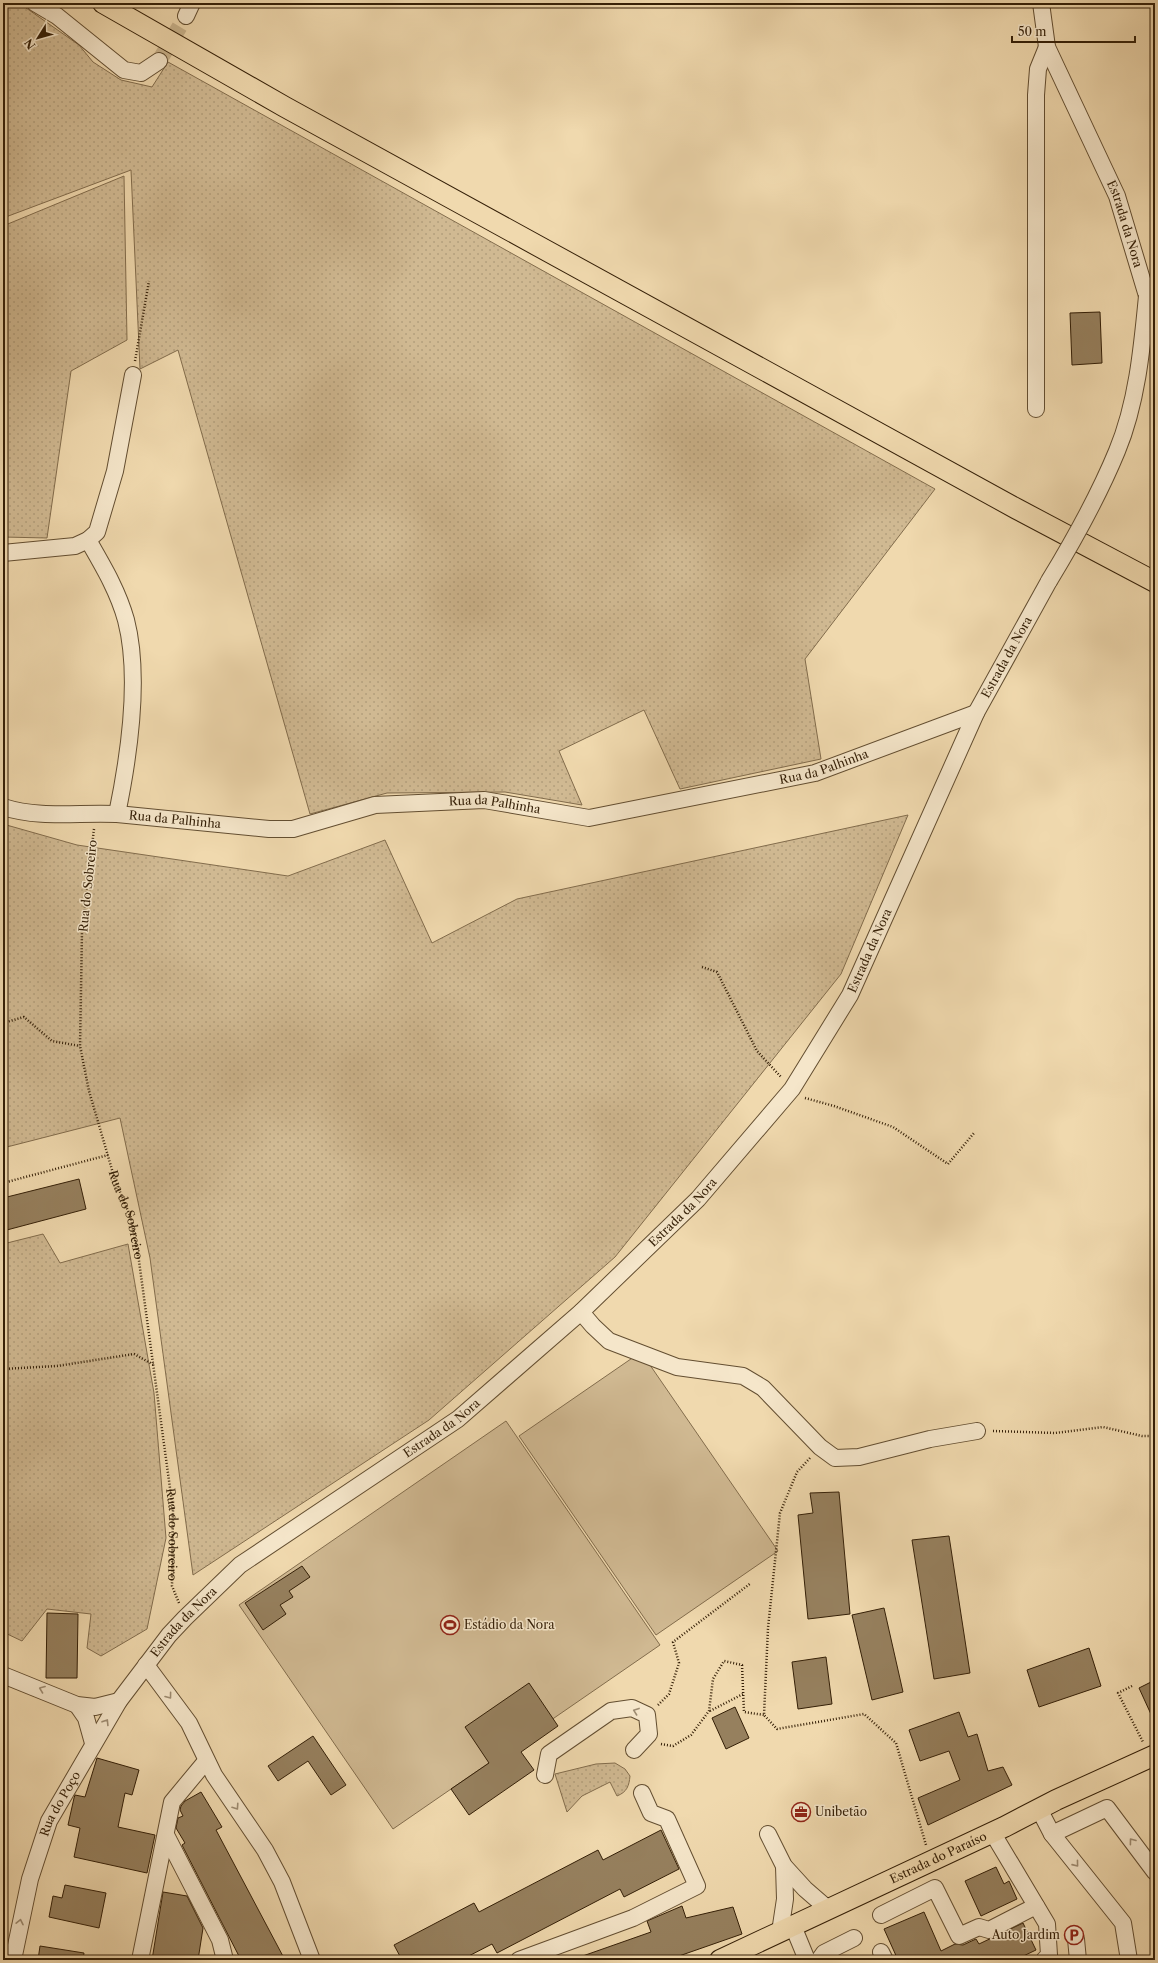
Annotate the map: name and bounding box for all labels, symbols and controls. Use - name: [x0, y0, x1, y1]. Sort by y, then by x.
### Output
- north arrow: [18, 18, 58, 58]
- scale bar: [1012, 18, 1135, 44]
- text: 50 m: [1018, 24, 1047, 39]
- text: N: [21, 36, 38, 52]
- street label: Estrada da Nora: [1104, 178, 1146, 270]
- street label: Estrada da Nora: [978, 613, 1035, 700]
- street label: Rua da Palhinha: [778, 746, 871, 787]
- street label: Rua da Palhinha: [448, 792, 542, 817]
- street label: Rua da Palhinha: [128, 807, 223, 831]
- street label: Rua do Sobreiro: [75, 839, 100, 933]
- street label: Estrada da Nora: [844, 905, 895, 995]
- street label: Rua do Sobreiro: [106, 1168, 147, 1260]
- street label: Estrada da Nora: [645, 1174, 720, 1250]
- street label: Estrada da Nora: [400, 1395, 483, 1460]
- street label: Rua do Sobreiro: [163, 1487, 181, 1581]
- street label: Estrada da Nora: [147, 1583, 220, 1660]
- sports icon: Estádio da Nora: [439, 1614, 461, 1636]
- place label: Estádio da Nora: [464, 1617, 555, 1632]
- one-way arrow: [38, 1686, 45, 1694]
- one-way arrow: [164, 1692, 171, 1699]
- one-way arrow: [633, 1707, 640, 1715]
- one-way arrow: [101, 1719, 109, 1726]
- street label: Rua do Poço: [36, 1768, 83, 1838]
- office icon: Unibetão: [790, 1801, 812, 1823]
- one-way arrow: [231, 1803, 239, 1810]
- place label: Unibetão: [815, 1804, 867, 1819]
- street label: Estrada do Paraíso: [887, 1828, 989, 1886]
- one-way arrow: [1129, 1838, 1136, 1845]
- one-way arrow: [1072, 1860, 1079, 1867]
- one-way arrow: [15, 1919, 24, 1925]
- parking icon: Auto Jardim: [1063, 1924, 1085, 1946]
- place label: Auto Jardim: [991, 1927, 1060, 1942]

